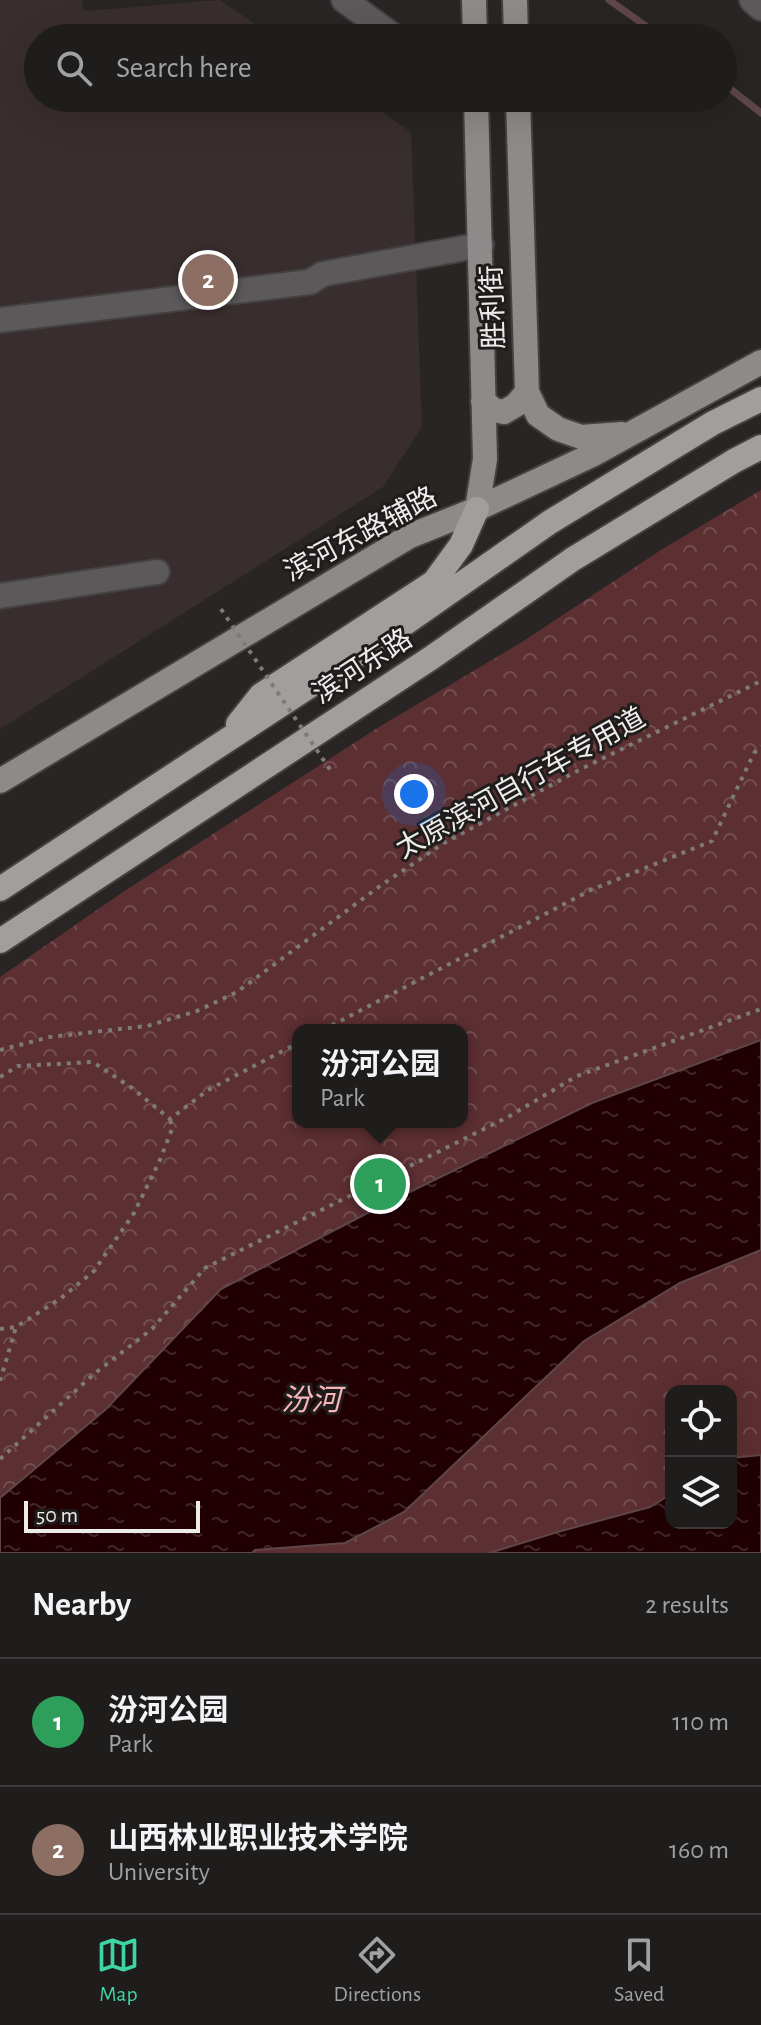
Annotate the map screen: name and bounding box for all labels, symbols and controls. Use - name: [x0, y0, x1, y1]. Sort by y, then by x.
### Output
- search box: [24, 24, 737, 112]
- icon: search: [52, 46, 96, 90]
- text: Search here: [116, 53, 252, 83]
- pin: 2: [182, 250, 234, 310]
- street label: 胜利街: [477, 265, 509, 350]
- street label: 滨河东路辅路: [279, 481, 442, 587]
- street label: 滨河东路: [307, 623, 418, 709]
- street label: 太原滨河自行车专用道: [391, 702, 650, 864]
- your location: [394, 774, 434, 814]
- popup: [292, 1024, 468, 1128]
- text: 汾河公园: [320, 1050, 440, 1080]
- text: Park: [320, 1085, 365, 1111]
- pin: 1: [354, 1154, 406, 1214]
- water label: 汾河: [281, 1385, 346, 1416]
- map controls: [665, 1385, 737, 1529]
- button: locate: [665, 1385, 737, 1457]
- button: layers: [665, 1457, 737, 1529]
- scale bar: [24, 1497, 200, 1533]
- text: 50 m: [36, 1504, 78, 1526]
- text: Nearby: [32, 1588, 131, 1622]
- text: 2 results: [645, 1592, 729, 1618]
- text: 汾河公园: [108, 1696, 228, 1726]
- text: 1: [53, 1709, 63, 1735]
- text: 110 m: [672, 1709, 729, 1735]
- text: Park: [108, 1731, 153, 1757]
- text: 山西林业职业技术学院: [108, 1824, 408, 1854]
- text: 2: [52, 1837, 64, 1863]
- text: 160 m: [669, 1837, 729, 1863]
- text: University: [108, 1859, 210, 1885]
- tab: Map: [96, 1933, 140, 2007]
- tab: Directions: [333, 1933, 421, 2007]
- tab: Saved: [614, 1933, 664, 2007]

